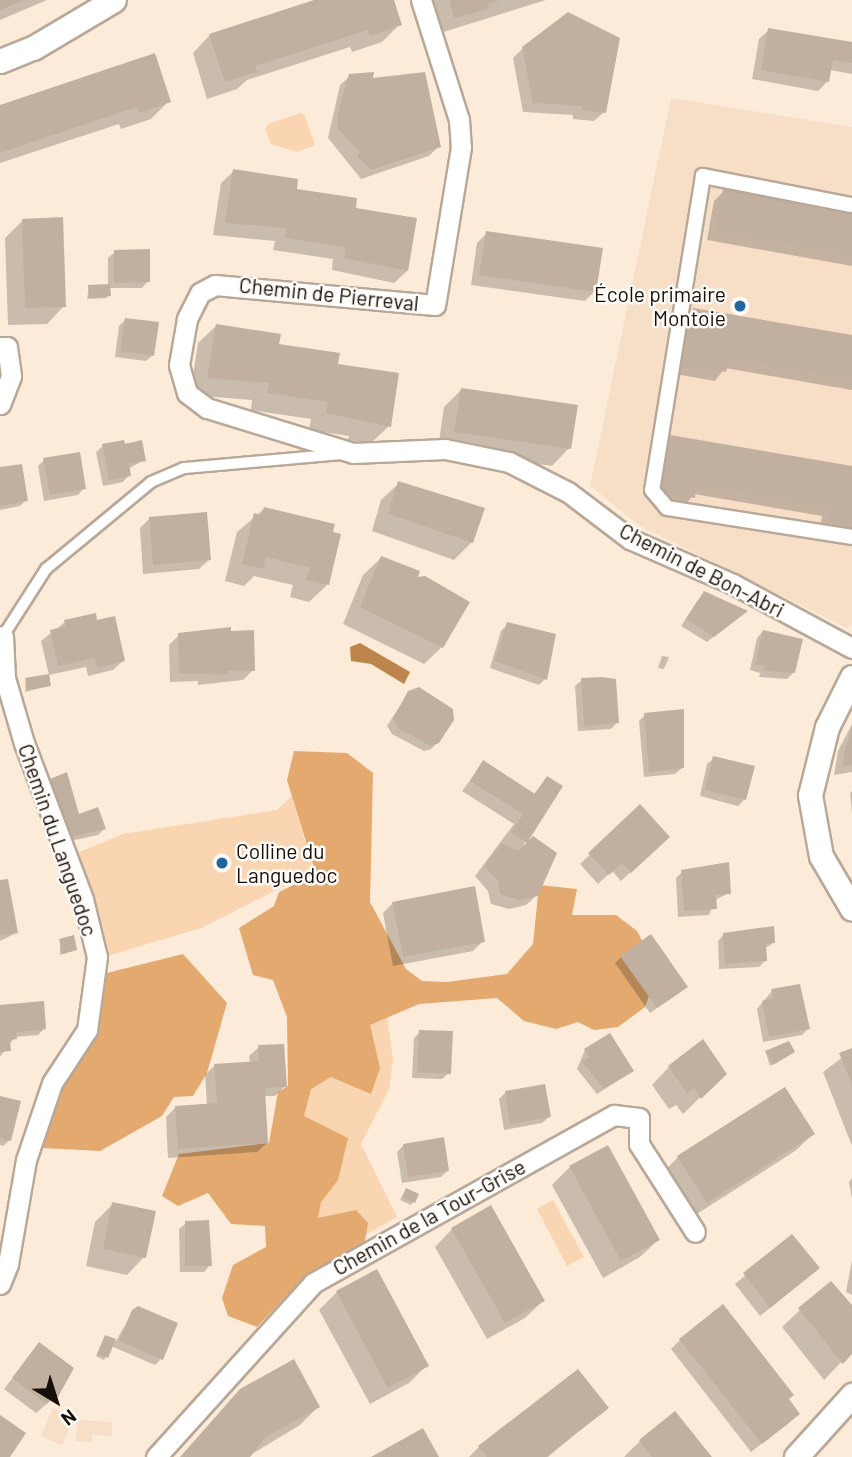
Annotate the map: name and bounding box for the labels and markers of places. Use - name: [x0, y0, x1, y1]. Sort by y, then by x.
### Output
- place label: École primaire Montoie: [594, 281, 726, 331]
- marker: École primaire Montoie: [732, 298, 748, 314]
- place label: Colline du Languedoc: [236, 838, 337, 888]
- marker: Colline du Languedoc: [214, 855, 230, 871]

